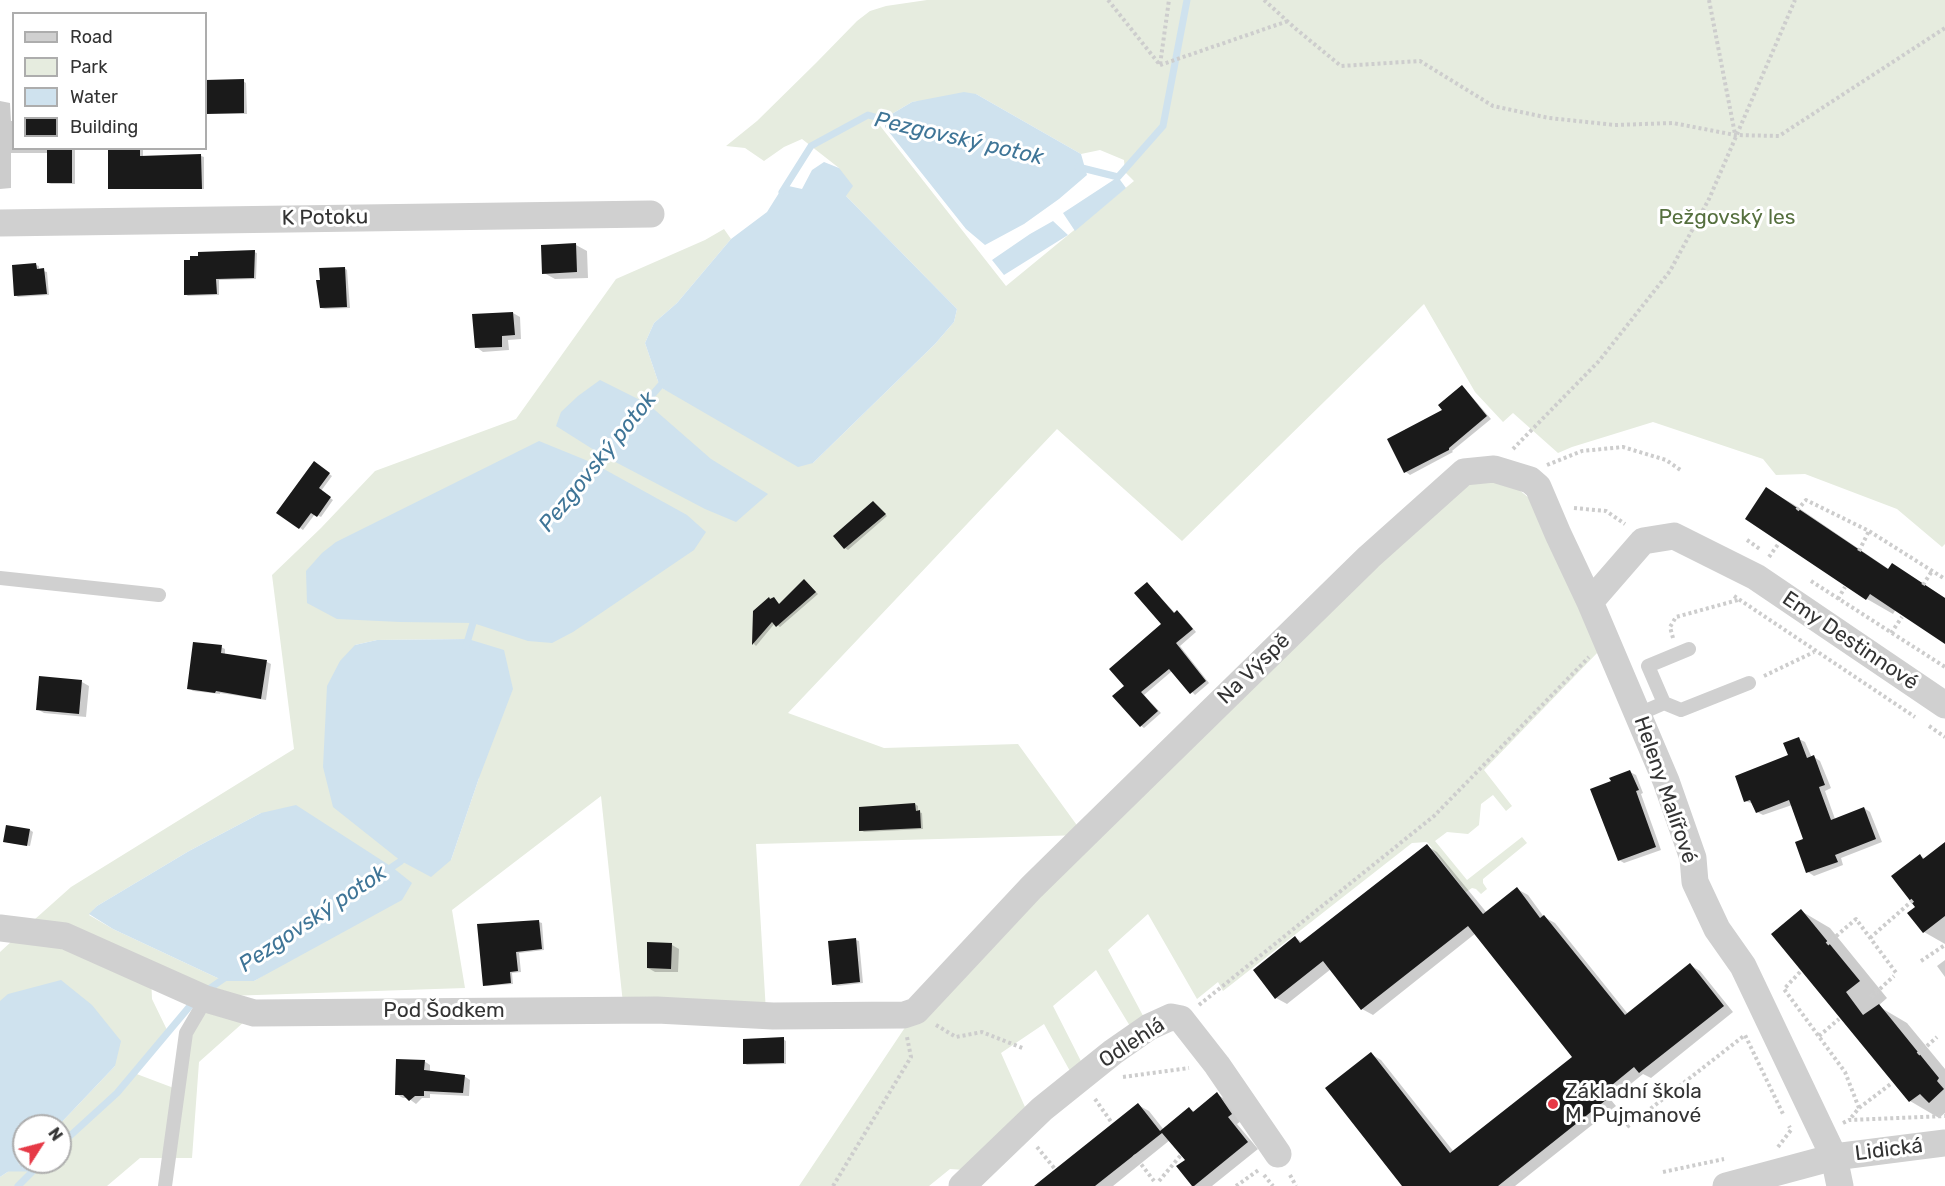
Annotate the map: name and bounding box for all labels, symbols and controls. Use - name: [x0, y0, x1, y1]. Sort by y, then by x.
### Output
- legend: [12, 12, 207, 150]
- text: Road: [70, 26, 113, 48]
- text: Park: [70, 56, 107, 78]
- text: Water: [70, 86, 118, 108]
- water label: Pezgovský potok: [872, 107, 1046, 171]
- text: Building: [70, 116, 138, 138]
- street label: K Potoku: [281, 205, 369, 231]
- park label: Pežgovský les: [1659, 205, 1795, 231]
- water label: Pezgovský potok: [533, 387, 663, 537]
- street label: Emy Destinnové: [1777, 586, 1923, 696]
- street label: Na Výspě: [1213, 628, 1295, 710]
- street label: Heleny Malířové: [1628, 713, 1702, 867]
- water label: Pezgovský potok: [234, 860, 392, 978]
- street label: Pod Šodkem: [383, 998, 505, 1024]
- street label: Odlehlá: [1095, 1013, 1169, 1073]
- place label: Základní škola M. Pujmanové: [1565, 1079, 1702, 1129]
- marker: Základní škola M. Pujmanové: [1546, 1097, 1560, 1111]
- north arrow: [12, 1114, 72, 1174]
- text: N: [44, 1124, 66, 1145]
- street label: Lidická: [1854, 1133, 1924, 1167]

